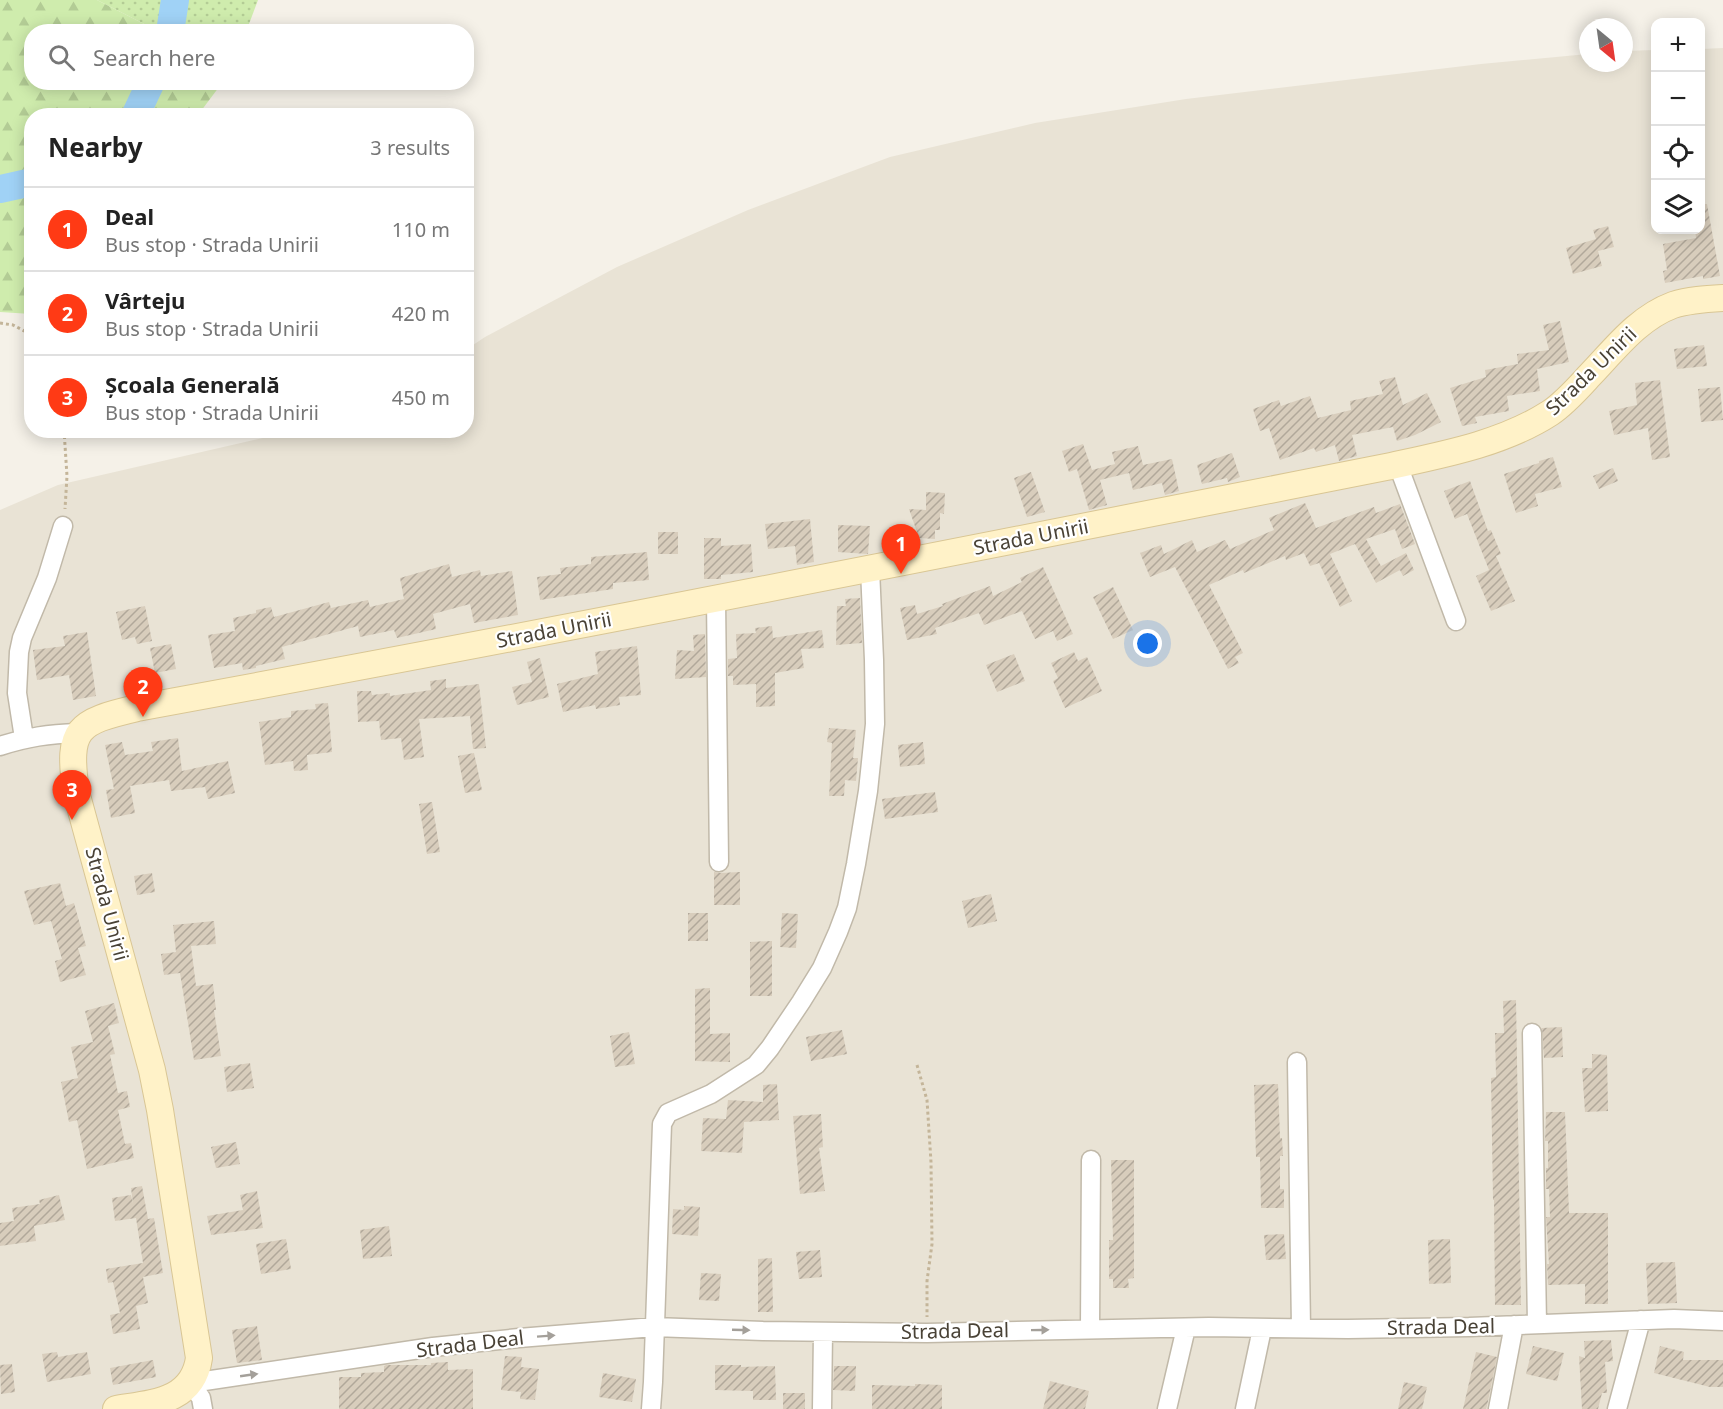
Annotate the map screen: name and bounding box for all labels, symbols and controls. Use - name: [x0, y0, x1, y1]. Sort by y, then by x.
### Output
- north arrow: [1579, 18, 1633, 72]
- map controls: [1651, 18, 1705, 234]
- button: +: [1651, 18, 1705, 72]
- search box: [24, 24, 474, 90]
- icon: search: [45, 41, 78, 74]
- text: Search here: [93, 42, 215, 72]
- button: −: [1651, 72, 1705, 126]
- button: locate: [1651, 126, 1705, 180]
- text: Nearby: [48, 129, 143, 165]
- text: 3 results: [370, 134, 450, 161]
- button: layers: [1651, 180, 1705, 234]
- text: Deal: [105, 201, 154, 231]
- text: 1: [62, 216, 73, 243]
- text: 110 m: [392, 216, 450, 243]
- text: Bus stop · Strada Unirii: [105, 231, 319, 258]
- text: Vârteju: [105, 285, 185, 315]
- text: 2: [62, 300, 73, 327]
- text: 420 m: [392, 300, 450, 327]
- text: Bus stop · Strada Unirii: [105, 315, 319, 342]
- street label: Strada Unirii: [1539, 320, 1642, 421]
- text: Școala Generală: [105, 369, 280, 399]
- text: 3: [62, 384, 73, 411]
- text: 450 m: [392, 384, 450, 411]
- text: Bus stop · Strada Unirii: [105, 399, 319, 426]
- street label: Strada Unirii: [971, 512, 1091, 561]
- pin: 1: [882, 524, 920, 574]
- street label: Strada Unirii: [494, 605, 614, 654]
- your location: [1133, 629, 1162, 658]
- pin: 2: [124, 668, 162, 717]
- pin: 3: [52, 770, 92, 820]
- street label: Strada Unirii: [79, 844, 136, 964]
- street label: Strada Deal: [1387, 1312, 1495, 1341]
- street label: Strada Deal: [901, 1316, 1009, 1345]
- street label: Strada Deal: [415, 1324, 525, 1364]
- one-way arrow: [731, 1325, 750, 1335]
- one-way arrow: [1031, 1326, 1050, 1335]
- one-way arrow: [536, 1331, 555, 1340]
- one-way arrow: [239, 1370, 258, 1379]

